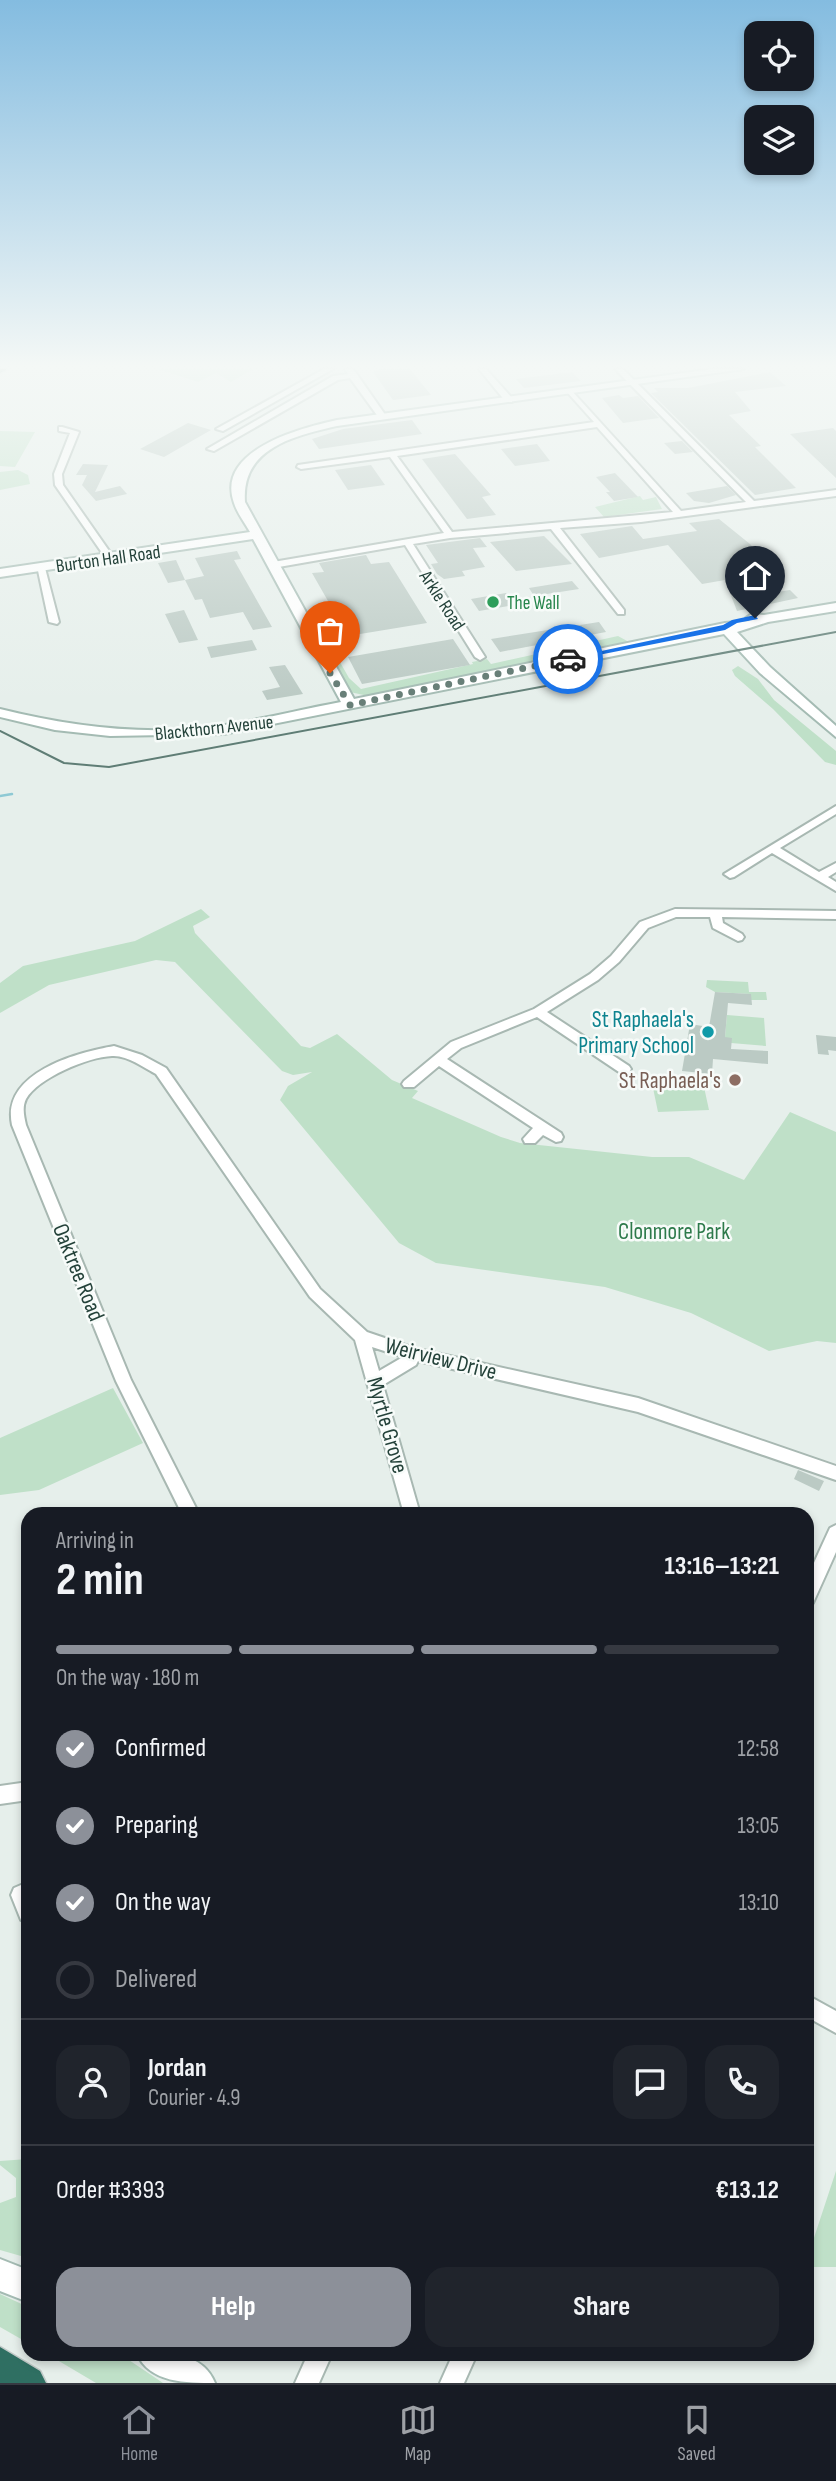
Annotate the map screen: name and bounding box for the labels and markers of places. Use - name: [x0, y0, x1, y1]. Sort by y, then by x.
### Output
- pin: [725, 546, 785, 618]
- place label: The Wall: [507, 592, 560, 615]
- marker: The Wall: [485, 594, 501, 610]
- pin: [300, 601, 360, 673]
- place label: St Raphaela's Primary School: [578, 1006, 694, 1060]
- marker: St Raphaela's Primary School: [700, 1024, 716, 1040]
- place label: St Raphaela's: [619, 1067, 721, 1095]
- marker: St Raphaela's: [727, 1072, 743, 1088]

